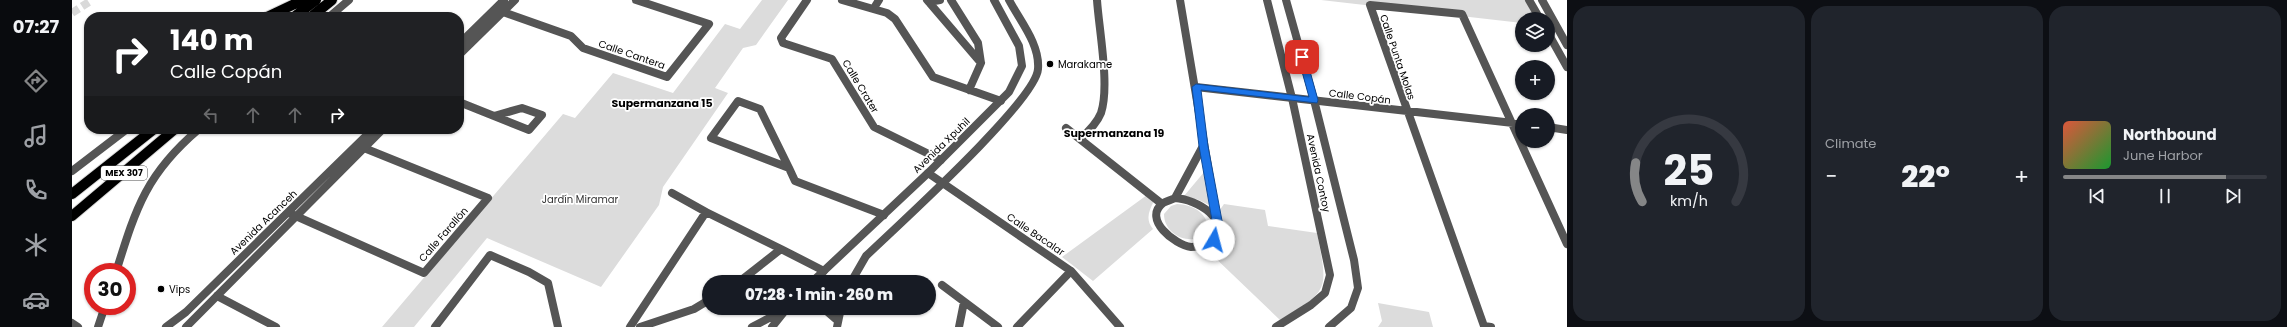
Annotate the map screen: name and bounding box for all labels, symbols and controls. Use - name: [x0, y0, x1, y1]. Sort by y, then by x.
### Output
- street label: Calle Punta Molas: [1376, 12, 1419, 102]
- map controls: [1515, 12, 1555, 148]
- button: layers: [1515, 12, 1555, 52]
- text: 07:27: [13, 14, 59, 39]
- text: 140 m: [170, 21, 253, 60]
- icon: right: [104, 28, 156, 80]
- street label: Calle Cantera: [597, 36, 667, 73]
- pin: [1285, 40, 1319, 74]
- icon: arrive: [1291, 46, 1313, 68]
- street label: Calle Crater: [839, 57, 883, 116]
- place label: Marakame: [1058, 57, 1112, 72]
- text: Calle Copán: [170, 59, 282, 84]
- marker: Marakame: [1045, 59, 1055, 69]
- button: +: [1515, 60, 1555, 100]
- icon: directions: [22, 67, 50, 95]
- street label: Calle Copán: [1328, 85, 1392, 108]
- district label: Supermanzana 15: [611, 95, 713, 111]
- icon: left: [200, 104, 222, 126]
- icon: ahead: [242, 104, 264, 126]
- icon: ahead: [284, 104, 306, 126]
- icon: right: [326, 104, 348, 126]
- button: −: [1515, 108, 1555, 148]
- street label: Avenida Xpuhil: [909, 114, 973, 177]
- icon: music: [22, 122, 50, 150]
- text: Northbound: [2123, 124, 2217, 145]
- district label: Supermanzana 19: [1064, 125, 1165, 141]
- street label: Avenida Contoy: [1303, 133, 1334, 214]
- text: Climate: [1825, 134, 1876, 153]
- text: 25: [1664, 140, 1714, 199]
- text: June Harbor: [2123, 146, 2203, 165]
- text: 22°: [1901, 155, 1950, 198]
- text: −: [1825, 161, 1837, 192]
- text: +: [2014, 161, 2029, 192]
- road number: MEX 307: [101, 166, 147, 180]
- icon: phone: [22, 176, 50, 204]
- icon: previous: [2086, 185, 2108, 207]
- icon: pause: [2154, 185, 2176, 207]
- icon: next: [2222, 185, 2244, 207]
- street label: Avenida Acanceh: [226, 186, 300, 258]
- text: km/h: [1670, 190, 1708, 210]
- park label: Jardín Miramar: [542, 192, 618, 207]
- street label: Calle Farallón: [415, 204, 471, 265]
- street label: Calle Bacalar: [1004, 209, 1068, 259]
- position arrow: [1193, 219, 1235, 261]
- icon: climate: [22, 231, 50, 259]
- speed limit sign: 30: [84, 263, 136, 315]
- place label: Vips: [169, 282, 190, 297]
- marker: Vips: [156, 284, 166, 294]
- text: 07:28 · 1 min · 260 m: [745, 284, 893, 305]
- icon: car: [22, 286, 50, 314]

